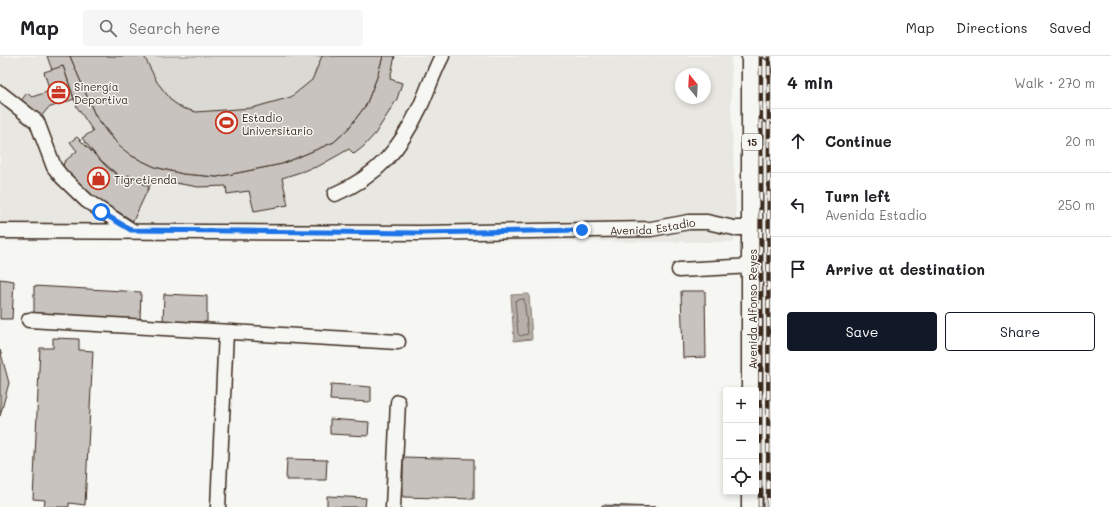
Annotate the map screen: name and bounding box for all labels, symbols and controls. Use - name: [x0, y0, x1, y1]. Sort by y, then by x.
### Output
- search box: [83, 10, 363, 46]
- text: Map: [20, 15, 59, 40]
- icon: search: [97, 17, 119, 39]
- text: Search here: [129, 18, 220, 38]
- text: Map: [906, 18, 934, 37]
- text: Directions: [956, 18, 1027, 37]
- text: Saved: [1049, 18, 1091, 37]
- north arrow: [675, 68, 711, 104]
- text: 4 min: [787, 71, 833, 93]
- text: Walk · 270 m: [1014, 74, 1095, 91]
- office icon: Sinergía Deportiva: [46, 79, 72, 105]
- place label: Sinergía Deportiva: [74, 79, 128, 107]
- sports icon: Estadio Universitario: [214, 110, 240, 136]
- place label: Estadio Universitario: [242, 110, 313, 138]
- icon: ahead: [787, 130, 809, 152]
- text: Continue: [825, 131, 892, 151]
- text: 20 m: [1065, 132, 1095, 149]
- road number: 15: [742, 134, 762, 150]
- shop icon: Tigretienda: [86, 166, 112, 192]
- place label: Tigretienda: [114, 172, 177, 187]
- text: Turn left: [825, 186, 890, 206]
- icon: left: [787, 194, 809, 216]
- text: 250 m: [1058, 196, 1095, 213]
- route start: [92, 203, 110, 221]
- text: Avenida Estadio: [825, 206, 927, 223]
- street label: Avenida Estadio: [610, 215, 696, 237]
- route end: [573, 221, 591, 239]
- street label: Avenida Alfonso Reyes: [745, 249, 760, 369]
- icon: arrive: [787, 258, 809, 280]
- text: Arrive at destination: [825, 259, 985, 279]
- button: Save: [787, 312, 937, 351]
- button: Share: [945, 312, 1095, 351]
- map controls: [723, 387, 759, 495]
- button: +: [723, 387, 759, 423]
- button: −: [723, 423, 759, 459]
- button: locate: [723, 459, 759, 495]

